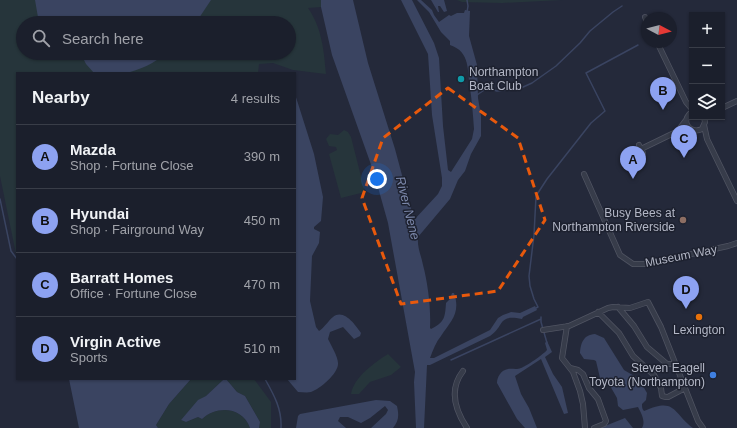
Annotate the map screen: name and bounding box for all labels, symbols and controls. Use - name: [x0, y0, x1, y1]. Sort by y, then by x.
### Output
- north arrow: [641, 12, 677, 48]
- map controls: [689, 12, 725, 120]
- button: +: [689, 12, 725, 48]
- search box: [16, 16, 296, 60]
- icon: search: [30, 27, 52, 49]
- text: Search here: [62, 30, 144, 47]
- button: −: [689, 48, 725, 84]
- place label: Northampton Boat Club: [469, 65, 538, 93]
- marker: Northampton Boat Club: [456, 74, 466, 84]
- pin: B: [650, 77, 676, 110]
- button: layers: [689, 84, 725, 120]
- text: Nearby: [32, 88, 90, 107]
- text: 4 results: [231, 91, 280, 106]
- pin: C: [671, 125, 697, 158]
- text: Mazda: [70, 141, 116, 158]
- pin: A: [620, 146, 646, 179]
- text: A: [40, 149, 50, 164]
- text: 390 m: [244, 149, 280, 164]
- text: Shop · Fortune Close: [70, 158, 194, 173]
- your location: [367, 169, 387, 189]
- water label: River Nene: [393, 175, 423, 241]
- text: Hyundai: [70, 205, 129, 222]
- place label: Busy Bees at Northampton Riverside: [552, 206, 676, 234]
- text: B: [40, 213, 50, 228]
- text: 450 m: [244, 213, 280, 228]
- marker: Busy Bees at Northampton Riverside: [678, 215, 688, 225]
- text: Shop · Fairground Way: [70, 222, 204, 237]
- street label: Museum Way: [644, 242, 718, 270]
- text: Barratt Homes: [70, 269, 173, 286]
- pin: D: [673, 276, 699, 309]
- text: C: [40, 277, 50, 292]
- text: 470 m: [244, 277, 280, 292]
- text: Office · Fortune Close: [70, 286, 197, 301]
- marker: Lexington: [694, 312, 704, 322]
- place label: Lexington: [673, 323, 725, 337]
- text: Virgin Active: [70, 333, 161, 350]
- text: D: [40, 341, 50, 356]
- text: 510 m: [244, 341, 280, 356]
- text: Sports: [70, 350, 108, 365]
- place label: Steven Eagell Toyota (Northampton): [589, 361, 705, 389]
- marker: Steven Eagell Toyota (Northampton): [708, 370, 718, 380]

